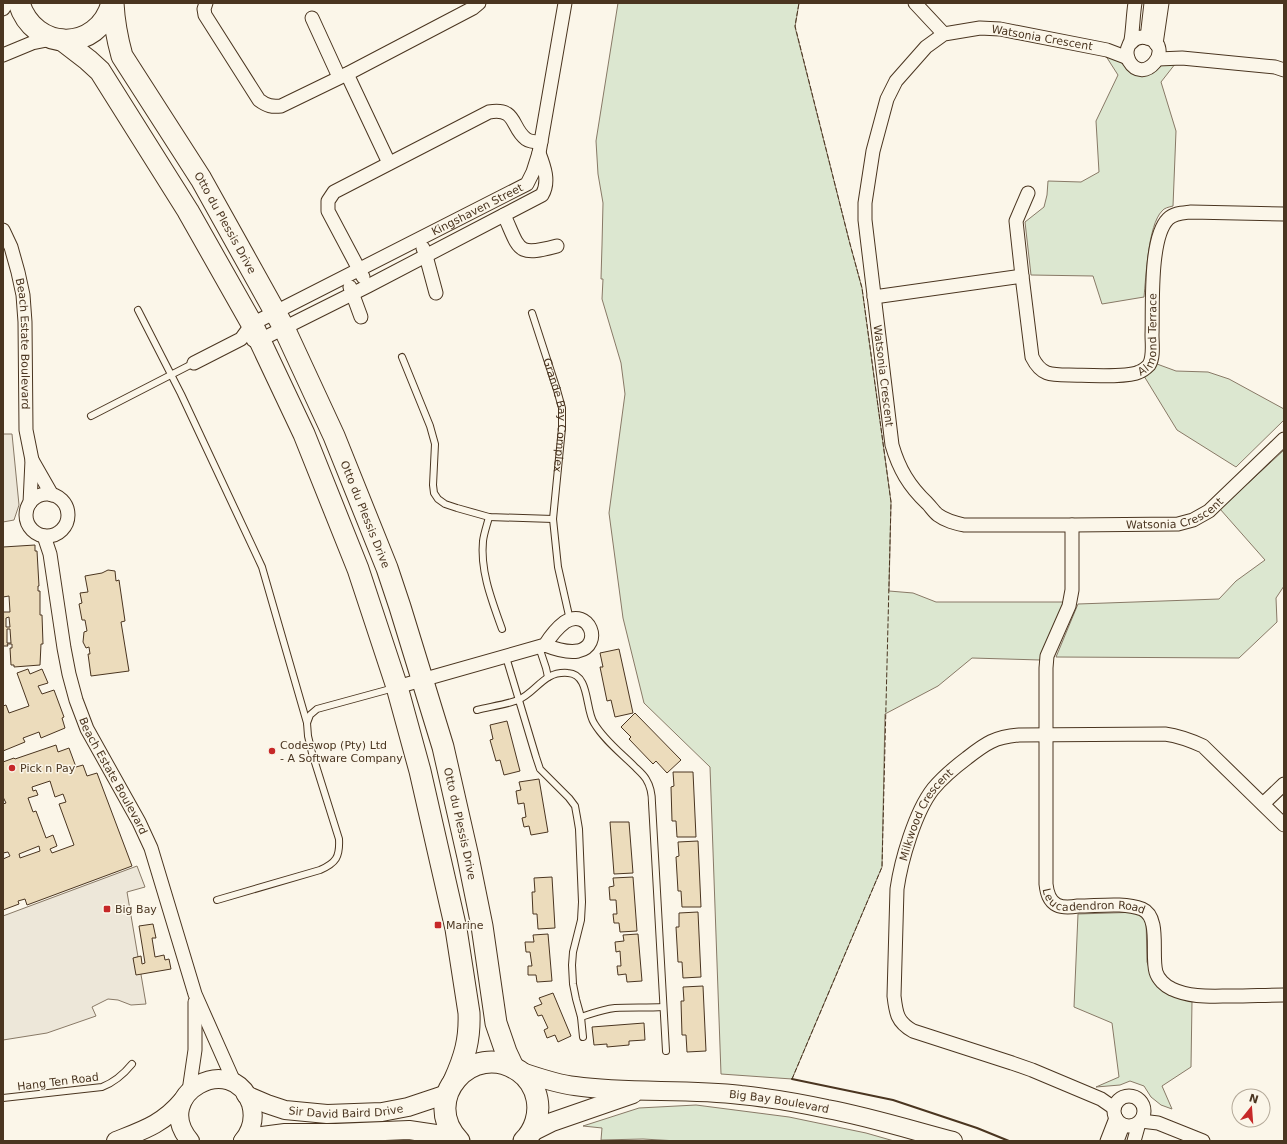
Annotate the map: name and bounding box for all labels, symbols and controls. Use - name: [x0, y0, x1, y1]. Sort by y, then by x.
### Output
- street label: Watsonia Crescent: [990, 23, 1094, 53]
- street label: Otto du Plessis Drive: [192, 169, 259, 276]
- street label: Kingshaven Street: [429, 180, 526, 238]
- street label: Beach Estate Boulevard: [13, 277, 32, 410]
- street label: Almond Terrace: [1135, 293, 1159, 378]
- street label: Watsonia Crescent: [871, 324, 896, 428]
- street label: Grande Bay Complex: [541, 356, 569, 474]
- street label: Otto du Plessis Drive: [338, 459, 393, 570]
- street label: Watsonia Crescent: [1126, 494, 1226, 531]
- street label: Beach Estate Boulevard: [77, 715, 150, 836]
- place label: Codeswop (Pty) Ltd - A Software Company: [280, 739, 403, 765]
- marker: Codeswop (Pty) Ltd - A Software Company: [267, 746, 277, 756]
- place label: Pick n Pay: [20, 762, 76, 775]
- marker: Pick n Pay: [7, 763, 17, 773]
- street label: Milkwood Crescent: [897, 765, 956, 862]
- street label: Otto du Plessis Drive: [441, 766, 479, 881]
- street label: Leucadendron Road: [1040, 887, 1147, 916]
- place label: Big Bay: [115, 903, 157, 916]
- marker: Big Bay: [102, 904, 112, 914]
- place label: Marine: [446, 919, 484, 932]
- marker: Marine: [433, 920, 443, 930]
- street label: Hang Ten Road: [16, 1071, 100, 1093]
- street label: Big Bay Boulevard: [728, 1087, 830, 1116]
- north arrow: [1231, 1088, 1271, 1128]
- text: N: [1247, 1091, 1260, 1106]
- street label: Sir David Baird Drive: [288, 1102, 404, 1121]

